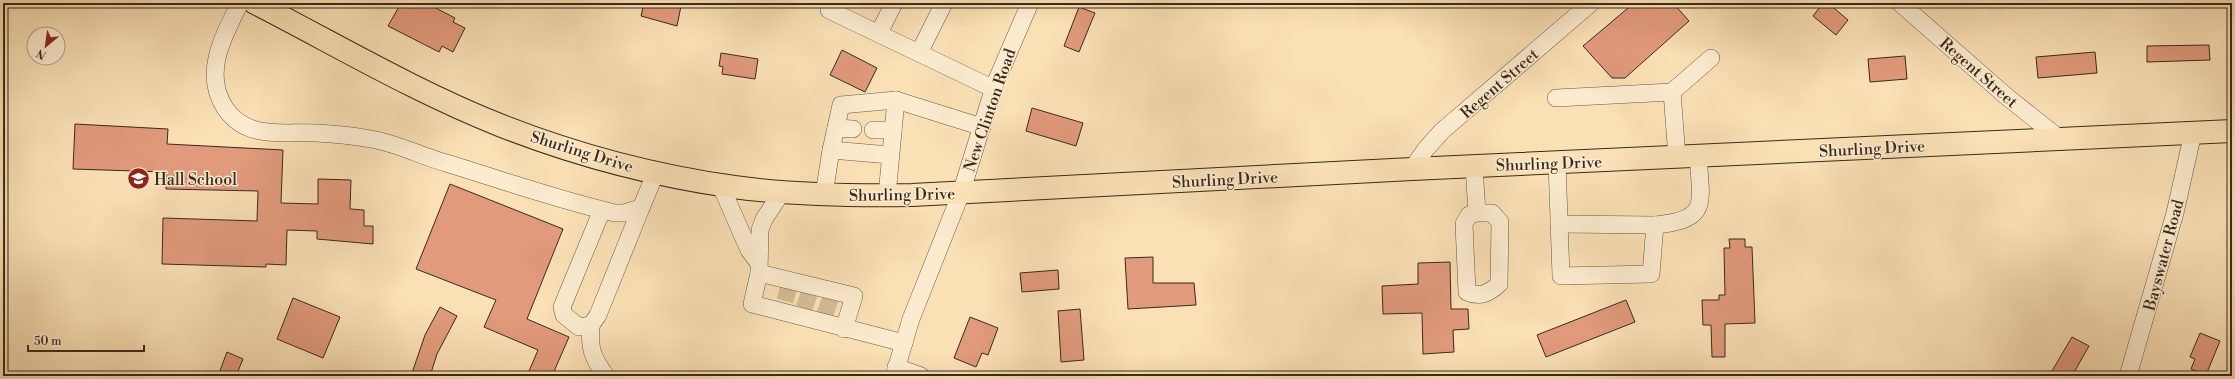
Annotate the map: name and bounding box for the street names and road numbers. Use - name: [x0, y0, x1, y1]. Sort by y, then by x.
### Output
- street label: Regent Street: [1935, 33, 2022, 112]
- street label: Regent Street: [1456, 44, 1543, 123]
- street label: New Clinton Road: [959, 46, 1020, 175]
- street label: Shurling Drive: [528, 127, 635, 177]
- street label: Shurling Drive: [1818, 136, 1926, 162]
- street label: Shurling Drive: [1496, 152, 1603, 176]
- street label: Shurling Drive: [1171, 167, 1279, 193]
- street label: Shurling Drive: [849, 184, 955, 206]
- street label: Bayswater Road: [2139, 197, 2188, 314]

